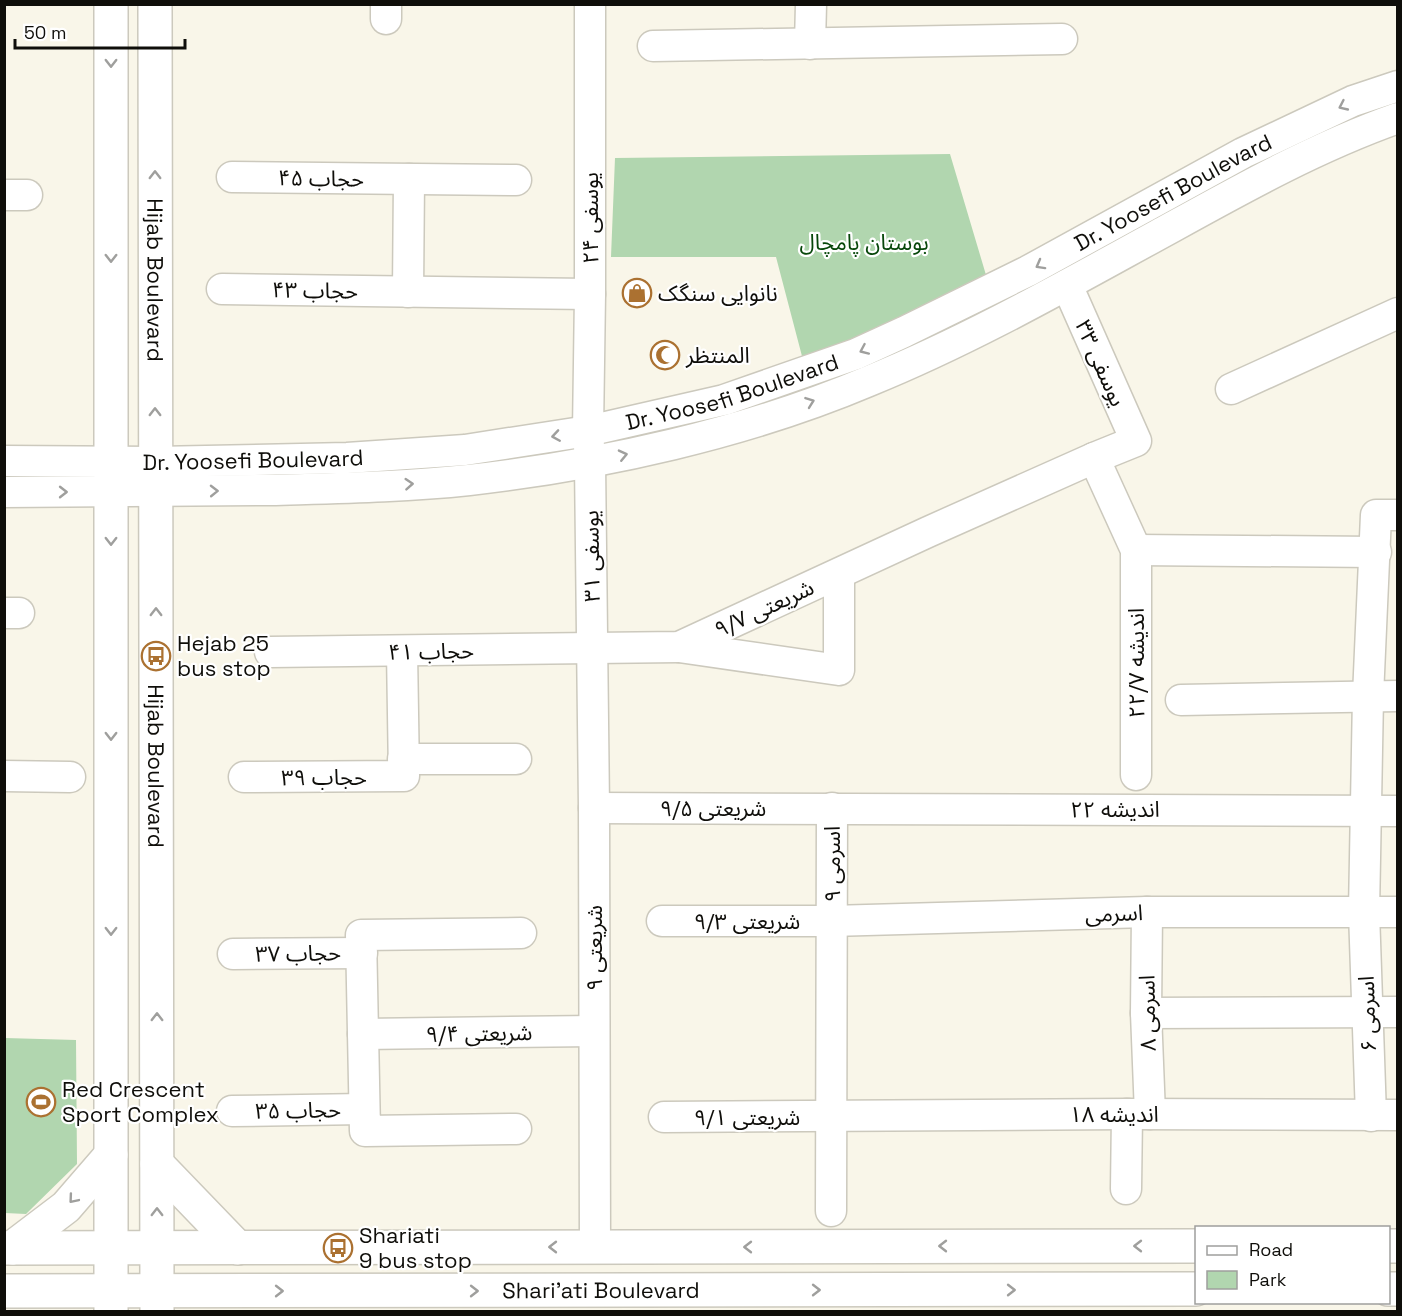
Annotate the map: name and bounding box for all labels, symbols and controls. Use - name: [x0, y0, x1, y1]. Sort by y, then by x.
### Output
- scale bar: [15, 12, 184, 50]
- text: 50 m: [24, 21, 66, 44]
- one-way arrow: [105, 58, 117, 67]
- one-way arrow: [1338, 99, 1349, 111]
- street label: Dr. Yoosefi Boulevard: [1069, 127, 1276, 257]
- street label: حجاب ۴۵: [278, 163, 364, 193]
- one-way arrow: [149, 171, 161, 180]
- street label: یوسفی ۲۴: [576, 172, 604, 264]
- street label: Hijab Boulevard: [141, 198, 170, 362]
- park label: بوستان پامچال: [799, 228, 929, 257]
- one-way arrow: [105, 253, 117, 262]
- one-way arrow: [1036, 257, 1046, 269]
- street label: حجاب ۴۳: [272, 275, 358, 305]
- shop icon: نانوایی سنگک: [621, 277, 653, 309]
- place label: نانوایی سنگک: [658, 279, 778, 307]
- street label: یوسفی ۳۳: [1069, 315, 1133, 411]
- mosque icon: المنتظر: [649, 339, 681, 371]
- place label: المنتظر: [685, 341, 750, 369]
- one-way arrow: [860, 342, 871, 354]
- street label: Dr. Yoosefi Boulevard: [623, 347, 842, 436]
- one-way arrow: [805, 397, 815, 410]
- one-way arrow: [149, 408, 162, 417]
- one-way arrow: [552, 430, 561, 442]
- street label: Dr. Yoosefi Boulevard: [143, 443, 364, 476]
- one-way arrow: [618, 449, 628, 462]
- one-way arrow: [405, 478, 414, 491]
- one-way arrow: [210, 485, 219, 497]
- one-way arrow: [58, 486, 67, 498]
- street label: یوسفی ۳۱: [576, 510, 606, 602]
- one-way arrow: [105, 537, 117, 546]
- street label: شریعتی ۹/۷: [710, 573, 818, 643]
- one-way arrow: [150, 607, 162, 616]
- street label: اندیشه ۲۲/۷: [1122, 608, 1150, 718]
- place label: Hejab 25 bus stop: [177, 629, 271, 682]
- street label: حجاب ۴۱: [388, 636, 474, 666]
- bus stop icon: Hejab 25 bus stop: [140, 640, 172, 672]
- street label: Hijab Boulevard: [142, 684, 170, 848]
- one-way arrow: [105, 732, 117, 741]
- street label: حجاب ۳۹: [281, 763, 367, 791]
- street label: شریعتی ۹/۵: [660, 794, 766, 822]
- street label: اندیشه ۲۲: [1070, 795, 1160, 823]
- street label: اسرمی ۹: [818, 826, 846, 902]
- street label: اسرمی: [1084, 898, 1144, 928]
- street label: شریعتی ۹: [580, 905, 608, 991]
- street label: شریعتی ۹/۳: [694, 907, 800, 935]
- one-way arrow: [105, 927, 117, 936]
- street label: حجاب ۳۷: [255, 938, 341, 968]
- street label: اسرمی ۸: [1132, 975, 1162, 1051]
- street label: اسرمی ۶: [1352, 975, 1382, 1053]
- one-way arrow: [151, 1012, 163, 1021]
- street label: شریعتی ۹/۴: [425, 1018, 533, 1048]
- place label: Red Crescent Sport Complex: [62, 1075, 219, 1128]
- sports icon: Red Crescent Sport Complex: [25, 1086, 57, 1118]
- street label: حجاب ۳۵: [255, 1095, 341, 1125]
- street label: اندیشه ۱۸: [1069, 1100, 1159, 1128]
- street label: شریعتی ۹/۱: [694, 1103, 800, 1131]
- one-way arrow: [69, 1192, 80, 1203]
- one-way arrow: [151, 1207, 163, 1216]
- place label: Shariati 9 bus stop: [359, 1221, 472, 1274]
- legend: [1195, 1226, 1390, 1304]
- bus stop icon: Shariati 9 bus stop: [322, 1232, 354, 1264]
- text: Road: [1249, 1238, 1293, 1261]
- one-way arrow: [939, 1240, 948, 1252]
- one-way arrow: [1134, 1240, 1143, 1252]
- one-way arrow: [549, 1241, 558, 1254]
- one-way arrow: [744, 1241, 753, 1253]
- text: Park: [1249, 1268, 1287, 1291]
- street label: Shari'ati Boulevard: [502, 1276, 700, 1304]
- one-way arrow: [811, 1284, 820, 1296]
- one-way arrow: [1006, 1284, 1015, 1296]
- one-way arrow: [274, 1285, 283, 1297]
- one-way arrow: [469, 1285, 478, 1297]

